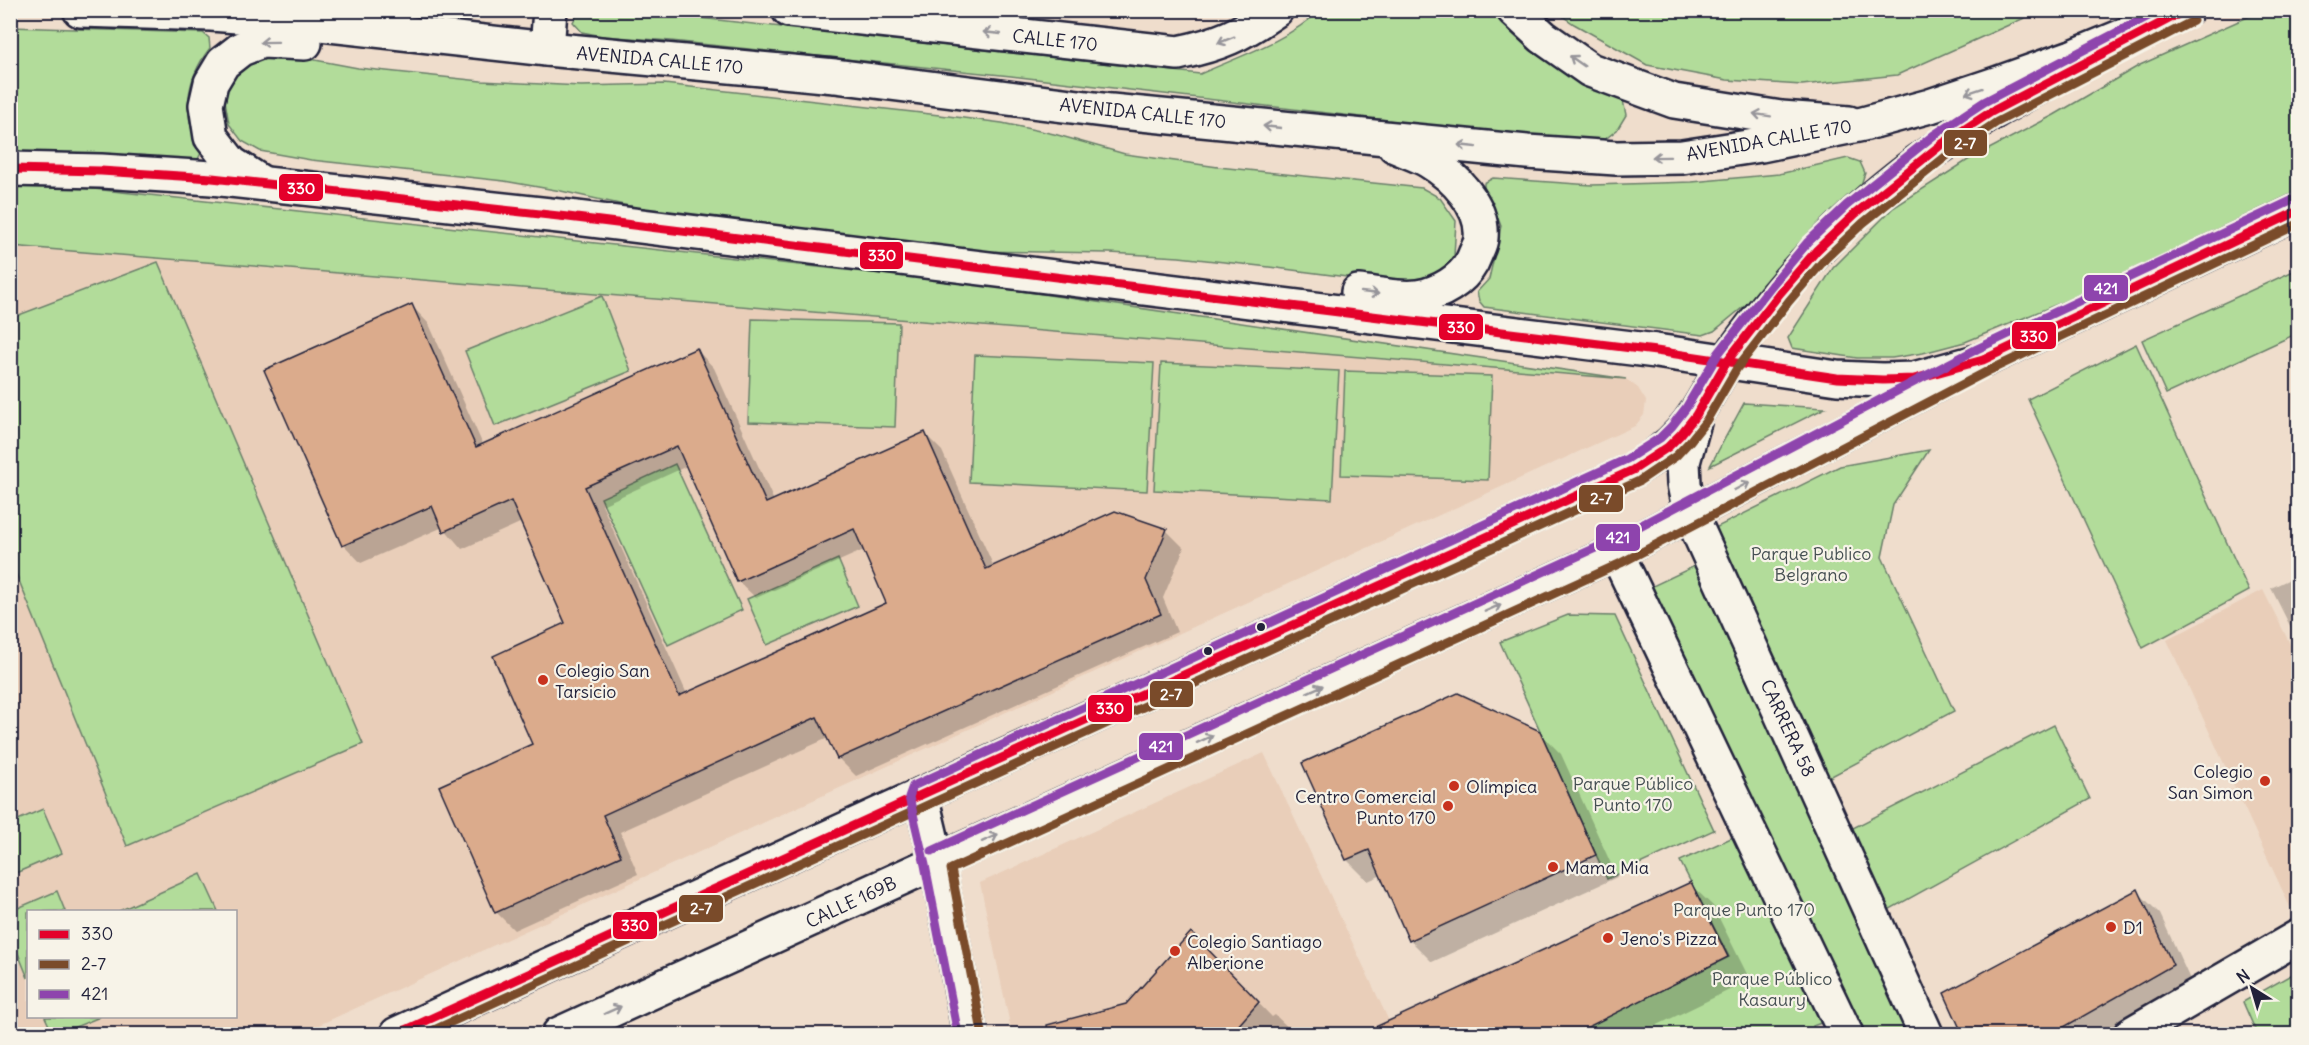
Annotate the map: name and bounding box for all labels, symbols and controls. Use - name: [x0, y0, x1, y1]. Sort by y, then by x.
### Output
- street label: CALLE 170: [1011, 24, 1099, 56]
- one-way arrow: [982, 27, 1002, 38]
- one-way arrow: [1217, 35, 1236, 46]
- one-way arrow: [260, 36, 280, 48]
- street label: AVENIDA CALLE 170: [576, 41, 744, 79]
- one-way arrow: [1569, 55, 1586, 67]
- one-way arrow: [1965, 86, 1984, 97]
- street label: AVENIDA CALLE 170: [1059, 93, 1227, 133]
- one-way arrow: [1753, 109, 1773, 120]
- street label: AVENIDA CALLE 170: [1685, 114, 1853, 166]
- one-way arrow: [1263, 121, 1283, 132]
- line badge: 2-7: [1943, 129, 1988, 157]
- text: 2-7: [1954, 133, 1976, 153]
- one-way arrow: [1457, 140, 1477, 151]
- one-way arrow: [1652, 151, 1672, 163]
- line badge: 330: [278, 173, 324, 202]
- text: 330: [287, 178, 315, 198]
- line badge: 330: [859, 241, 904, 270]
- text: 330: [868, 245, 896, 265]
- line badge: 421: [2083, 274, 2129, 302]
- text: 421: [2094, 278, 2118, 298]
- one-way arrow: [1360, 288, 1379, 299]
- line badge: 330: [1438, 313, 1484, 341]
- text: 330: [1447, 317, 1475, 337]
- line badge: 330: [2011, 321, 2057, 350]
- text: 330: [2020, 326, 2048, 346]
- one-way arrow: [1733, 480, 1751, 491]
- line badge: 2-7: [1578, 484, 1624, 513]
- text: 2-7: [1590, 488, 1612, 508]
- line badge: 421: [1595, 523, 1641, 552]
- text: 421: [1606, 527, 1630, 547]
- park label: Parque Publico Belgrano: [1751, 542, 1871, 586]
- one-way arrow: [1483, 602, 1501, 614]
- unlabelled marker: [1255, 621, 1267, 633]
- unlabelled marker: [1202, 645, 1214, 657]
- place label: Colegio San Tarsicio: [555, 659, 650, 703]
- marker: Colegio San Tarsicio: [536, 673, 550, 687]
- street label: CARRERA 58: [1755, 676, 1821, 780]
- line badge: 2-7: [1149, 680, 1194, 708]
- one-way arrow: [1306, 682, 1324, 694]
- text: 2-7: [1160, 684, 1182, 704]
- line badge: 330: [1087, 694, 1133, 723]
- text: 330: [1096, 698, 1124, 718]
- line badge: 421: [1138, 732, 1184, 761]
- one-way arrow: [1196, 733, 1214, 744]
- text: 421: [1149, 736, 1173, 756]
- place label: Colegio San Simon: [2168, 760, 2253, 804]
- park label: Parque Público Punto 170: [1573, 772, 1693, 816]
- marker: Colegio San Simon: [2258, 774, 2272, 788]
- place label: Olímpica: [1466, 775, 1537, 798]
- marker: Olímpica: [1447, 779, 1461, 793]
- place label: Centro Comercial Punto 170: [1295, 785, 1436, 829]
- marker: Centro Comercial Punto 170: [1441, 799, 1455, 813]
- one-way arrow: [980, 831, 998, 843]
- place label: Mama Mia: [1565, 856, 1649, 879]
- marker: Mama Mia: [1546, 860, 1560, 874]
- street label: CALLE 169B: [802, 871, 900, 933]
- line badge: 2-7: [678, 894, 724, 923]
- text: 2-7: [690, 898, 712, 918]
- park label: Parque Punto 170: [1673, 898, 1815, 921]
- legend: [27, 910, 237, 1018]
- line badge: 330: [612, 911, 658, 940]
- text: 330: [621, 915, 649, 935]
- place label: D1: [2123, 916, 2143, 939]
- marker: D1: [2104, 920, 2118, 934]
- text: 330: [81, 922, 113, 945]
- place label: Jeno's Pizza: [1620, 927, 1717, 950]
- place label: Colegio Santiago Alberione: [1187, 930, 1322, 974]
- marker: Jeno's Pizza: [1601, 931, 1615, 945]
- marker: Colegio Santiago Alberione: [1168, 944, 1182, 958]
- text: 2-7: [81, 952, 106, 975]
- north arrow: [2222, 958, 2282, 1018]
- text: N: [2233, 965, 2253, 987]
- park label: Parque Público Kasaury: [1712, 967, 1832, 1011]
- text: 421: [81, 982, 108, 1005]
- one-way arrow: [603, 1004, 621, 1016]

